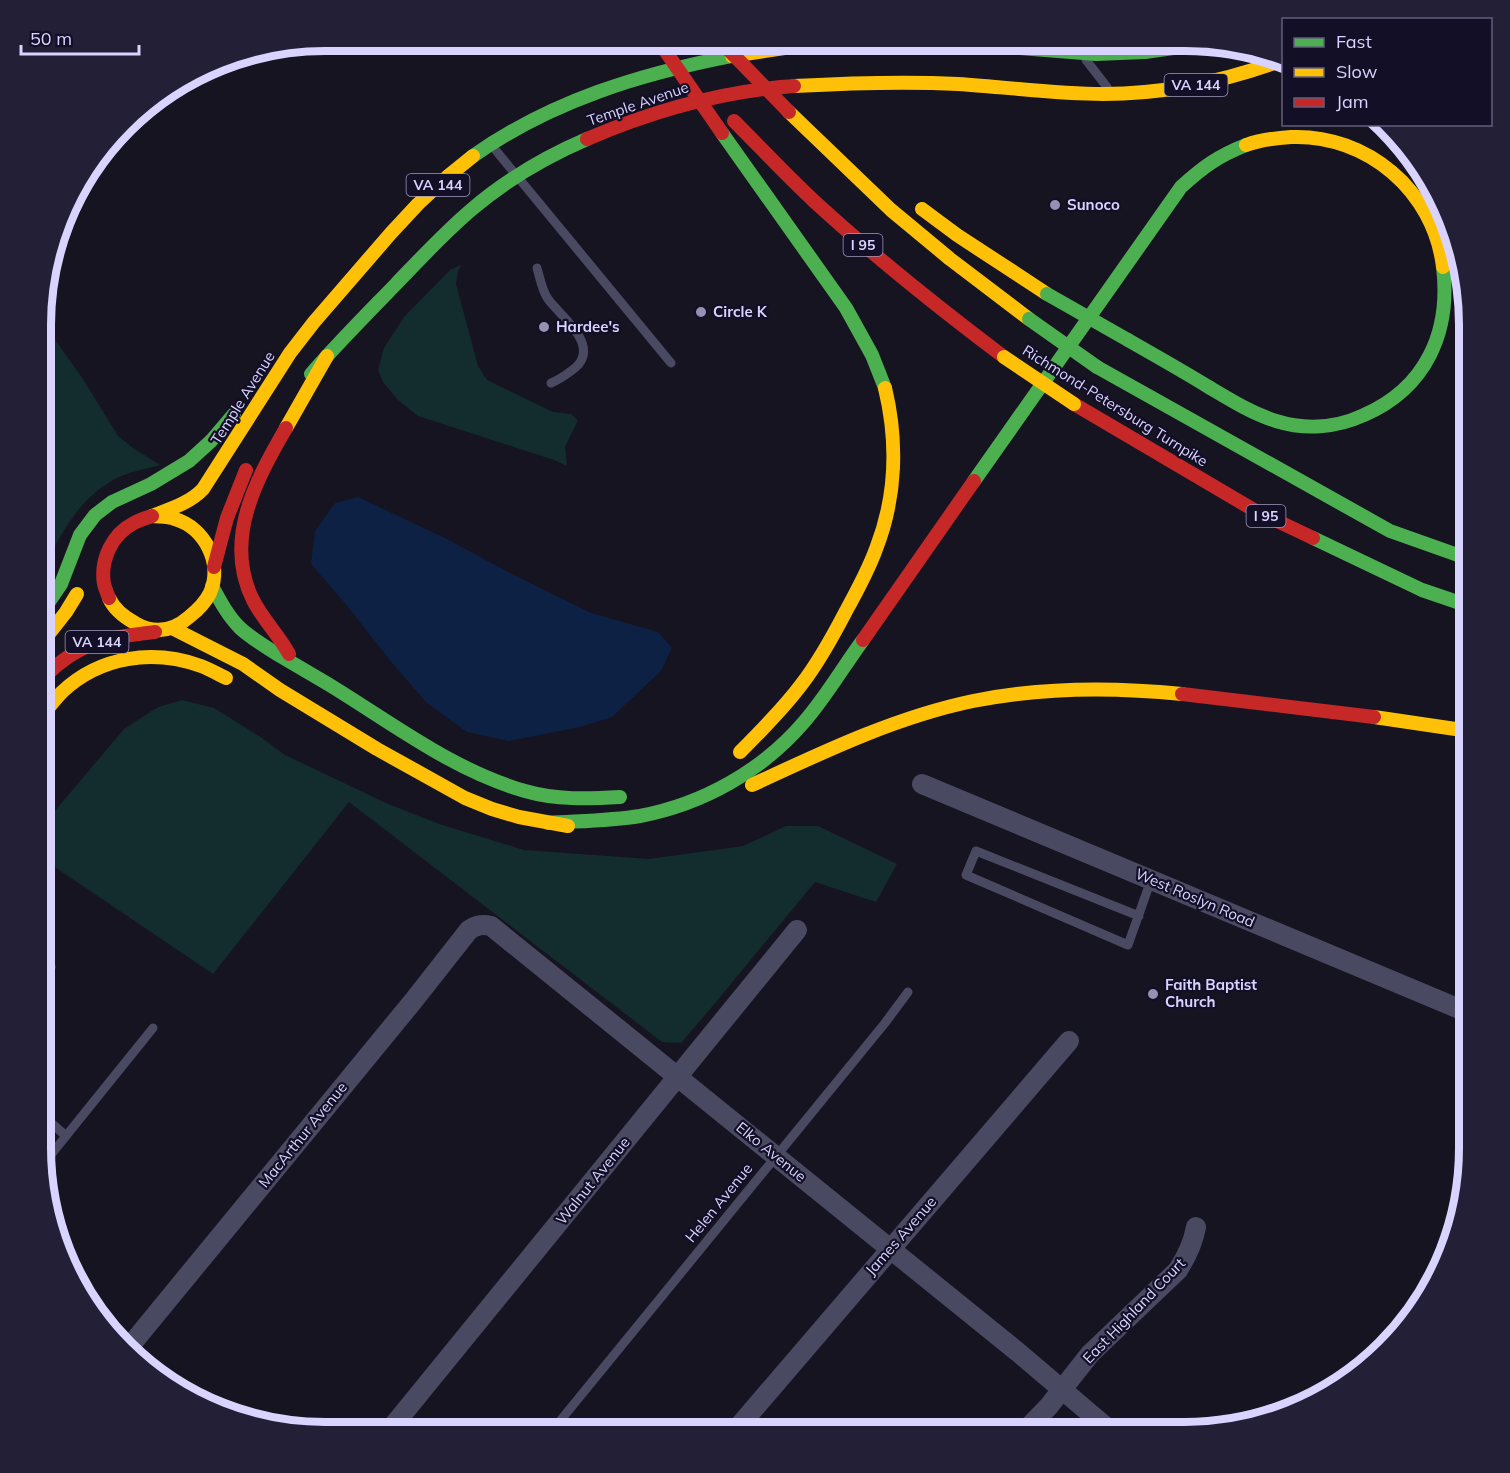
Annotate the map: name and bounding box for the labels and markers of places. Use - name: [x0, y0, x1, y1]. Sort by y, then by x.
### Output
- place label: Sunoco: [1067, 195, 1120, 214]
- marker: Sunoco: [1048, 198, 1062, 212]
- place label: Circle K: [713, 302, 768, 321]
- marker: Circle K: [694, 305, 708, 319]
- place label: Hardee's: [556, 317, 620, 336]
- marker: Hardee's: [537, 320, 551, 334]
- place label: Faith Baptist Church: [1165, 975, 1257, 1011]
- marker: Faith Baptist Church: [1146, 987, 1160, 1001]

